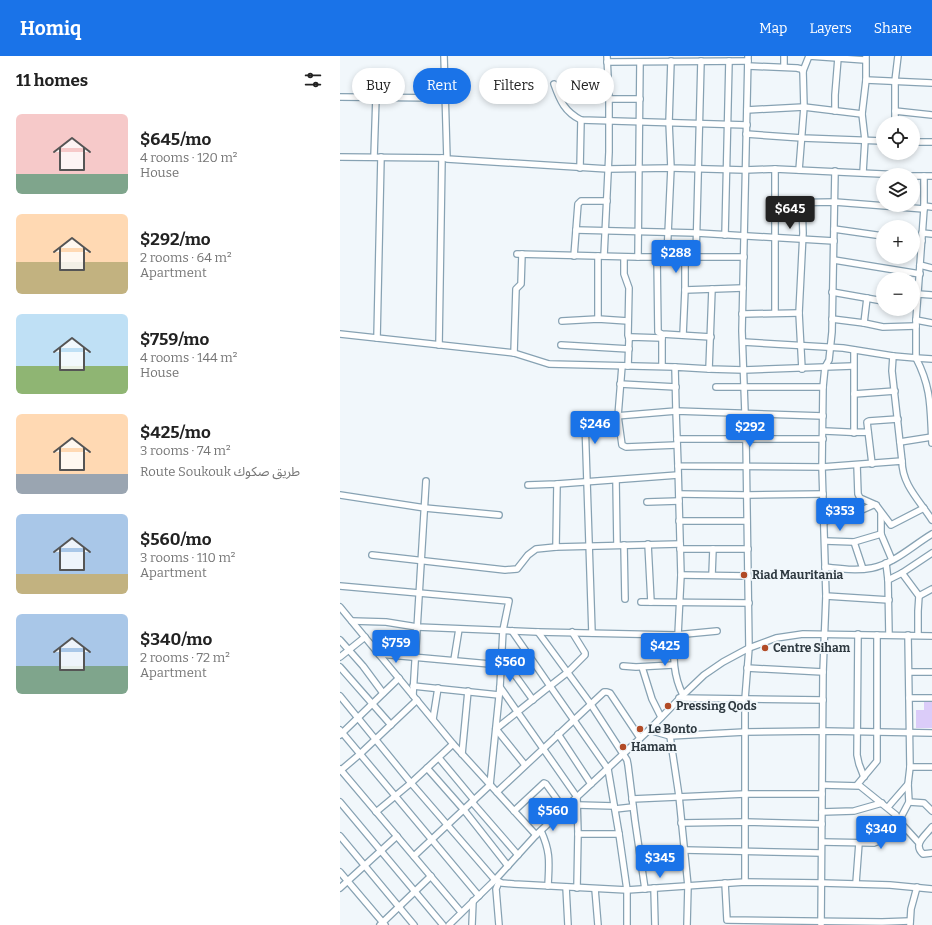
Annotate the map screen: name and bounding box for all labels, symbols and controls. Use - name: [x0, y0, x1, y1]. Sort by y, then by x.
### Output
- text: Homiq: [20, 17, 81, 40]
- text: Map: [759, 20, 787, 37]
- text: Layers: [809, 20, 852, 37]
- text: Share: [874, 20, 912, 37]
- chip: Buy: [352, 68, 405, 104]
- chip: Rent: [413, 68, 471, 104]
- chip: Filters: [479, 68, 548, 104]
- chip: New: [556, 68, 614, 104]
- icon: filters: [302, 69, 324, 91]
- text: 11 homes: [16, 70, 88, 91]
- map controls: [876, 116, 920, 316]
- button: locate: [876, 116, 920, 160]
- text: $645/mo: [140, 129, 211, 150]
- icon: home: [48, 130, 96, 178]
- text: 4 rooms · 120 m²: [140, 150, 237, 165]
- text: House: [140, 165, 179, 180]
- button: layers: [876, 168, 920, 212]
- pin: $645: [766, 196, 814, 230]
- text: $645: [775, 201, 805, 216]
- button: +: [876, 220, 920, 264]
- text: $292/mo: [140, 229, 211, 250]
- icon: home: [48, 230, 96, 278]
- pin: $288: [652, 240, 700, 274]
- text: $288: [661, 245, 691, 260]
- text: 2 rooms · 64 m²: [140, 250, 232, 265]
- text: Apartment: [140, 265, 207, 280]
- button: −: [876, 272, 920, 316]
- text: $759/mo: [140, 329, 209, 350]
- icon: home: [48, 330, 96, 378]
- text: 4 rooms · 144 m²: [140, 350, 237, 365]
- text: House: [140, 365, 179, 380]
- pin: $246: [571, 411, 619, 445]
- pin: $292: [726, 414, 774, 448]
- text: $246: [580, 416, 610, 431]
- text: $292: [735, 419, 765, 434]
- text: $425/mo: [140, 422, 211, 443]
- icon: home: [48, 430, 96, 478]
- text: 3 rooms · 74 m²: [140, 443, 231, 458]
- text: Route Soukouk طريق صكوك: [140, 464, 300, 479]
- pin: $353: [816, 498, 864, 532]
- text: $353: [825, 503, 855, 518]
- text: $560/mo: [140, 529, 212, 550]
- icon: home: [48, 530, 96, 578]
- text: 3 rooms · 110 m²: [140, 550, 235, 565]
- text: Apartment: [140, 565, 207, 580]
- place label: Riad Mauritania: [752, 568, 844, 582]
- marker: Riad Mauritania: [739, 570, 749, 580]
- text: $340/mo: [140, 629, 212, 650]
- icon: home: [48, 630, 96, 678]
- pin: $759: [372, 630, 420, 664]
- pin: $425: [641, 633, 689, 667]
- text: $759: [381, 635, 411, 650]
- text: $425: [650, 638, 680, 653]
- place label: Centre Siham: [773, 641, 851, 655]
- marker: Centre Siham: [760, 643, 770, 653]
- pin: $560: [486, 649, 534, 683]
- text: 2 rooms · 72 m²: [140, 650, 230, 665]
- text: $560: [495, 654, 525, 669]
- text: Apartment: [140, 665, 207, 680]
- place label: Pressing Qods: [676, 699, 757, 713]
- marker: Pressing Qods: [663, 701, 673, 711]
- place label: Le Bonto: [648, 722, 697, 736]
- marker: Le Bonto: [635, 724, 645, 734]
- place label: Hamam: [631, 740, 677, 754]
- marker: Hamam: [618, 742, 628, 752]
- pin: $560: [529, 798, 577, 832]
- text: $560: [538, 803, 568, 818]
- pin: $340: [857, 816, 905, 850]
- text: $340: [865, 821, 897, 836]
- pin: $345: [636, 845, 684, 879]
- text: $345: [645, 850, 675, 865]

